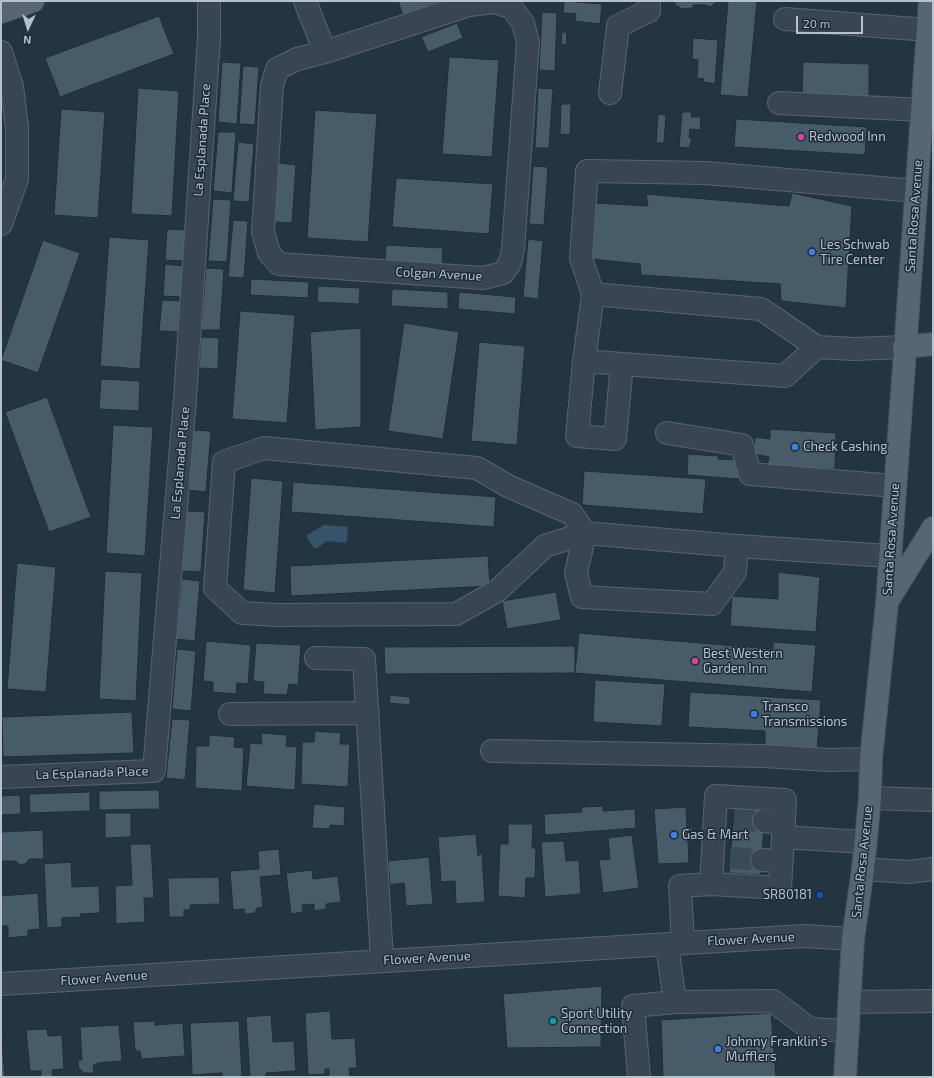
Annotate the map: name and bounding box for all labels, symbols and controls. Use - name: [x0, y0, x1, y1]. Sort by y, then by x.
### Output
- north arrow: [8, 8, 48, 48]
- scale bar: [798, 8, 865, 34]
- text: 20 m: [803, 16, 830, 30]
- text: N: [23, 34, 32, 47]
- street label: La Esplanada Place: [190, 83, 214, 197]
- place label: Redwood Inn: [809, 129, 886, 145]
- marker: Redwood Inn: [796, 132, 806, 142]
- street label: Santa Rosa Avenue: [902, 159, 926, 273]
- place label: Les Schwab Tire Center: [820, 237, 890, 268]
- marker: Les Schwab Tire Center: [807, 247, 817, 257]
- street label: Colgan Avenue: [395, 264, 483, 284]
- street label: La Esplanada Place: [167, 406, 193, 520]
- place label: Check Cashing: [803, 439, 888, 455]
- marker: Check Cashing: [790, 442, 800, 452]
- street label: Santa Rosa Avenue: [879, 482, 903, 596]
- place label: Best Western Garden Inn: [703, 646, 783, 677]
- marker: Best Western Garden Inn: [690, 656, 700, 666]
- place label: Transco Transmissions: [762, 699, 847, 730]
- marker: Transco Transmissions: [749, 709, 759, 719]
- street label: La Esplanada Place: [35, 763, 149, 783]
- street label: Santa Rosa Avenue: [848, 805, 876, 919]
- place label: Gas & Mart: [682, 827, 748, 843]
- marker: Gas & Mart: [669, 830, 679, 840]
- place label: SR80181: [763, 887, 812, 903]
- marker: SR80181: [815, 890, 825, 900]
- street label: Flower Avenue: [707, 929, 795, 949]
- street label: Flower Avenue: [383, 948, 471, 968]
- street label: Flower Avenue: [60, 967, 148, 989]
- place label: Sport Utility Connection: [561, 1006, 632, 1037]
- marker: Sport Utility Connection: [548, 1016, 558, 1026]
- place label: Johnny Franklin's Mufflers: [726, 1034, 827, 1065]
- marker: Johnny Franklin's Mufflers: [713, 1044, 723, 1054]

